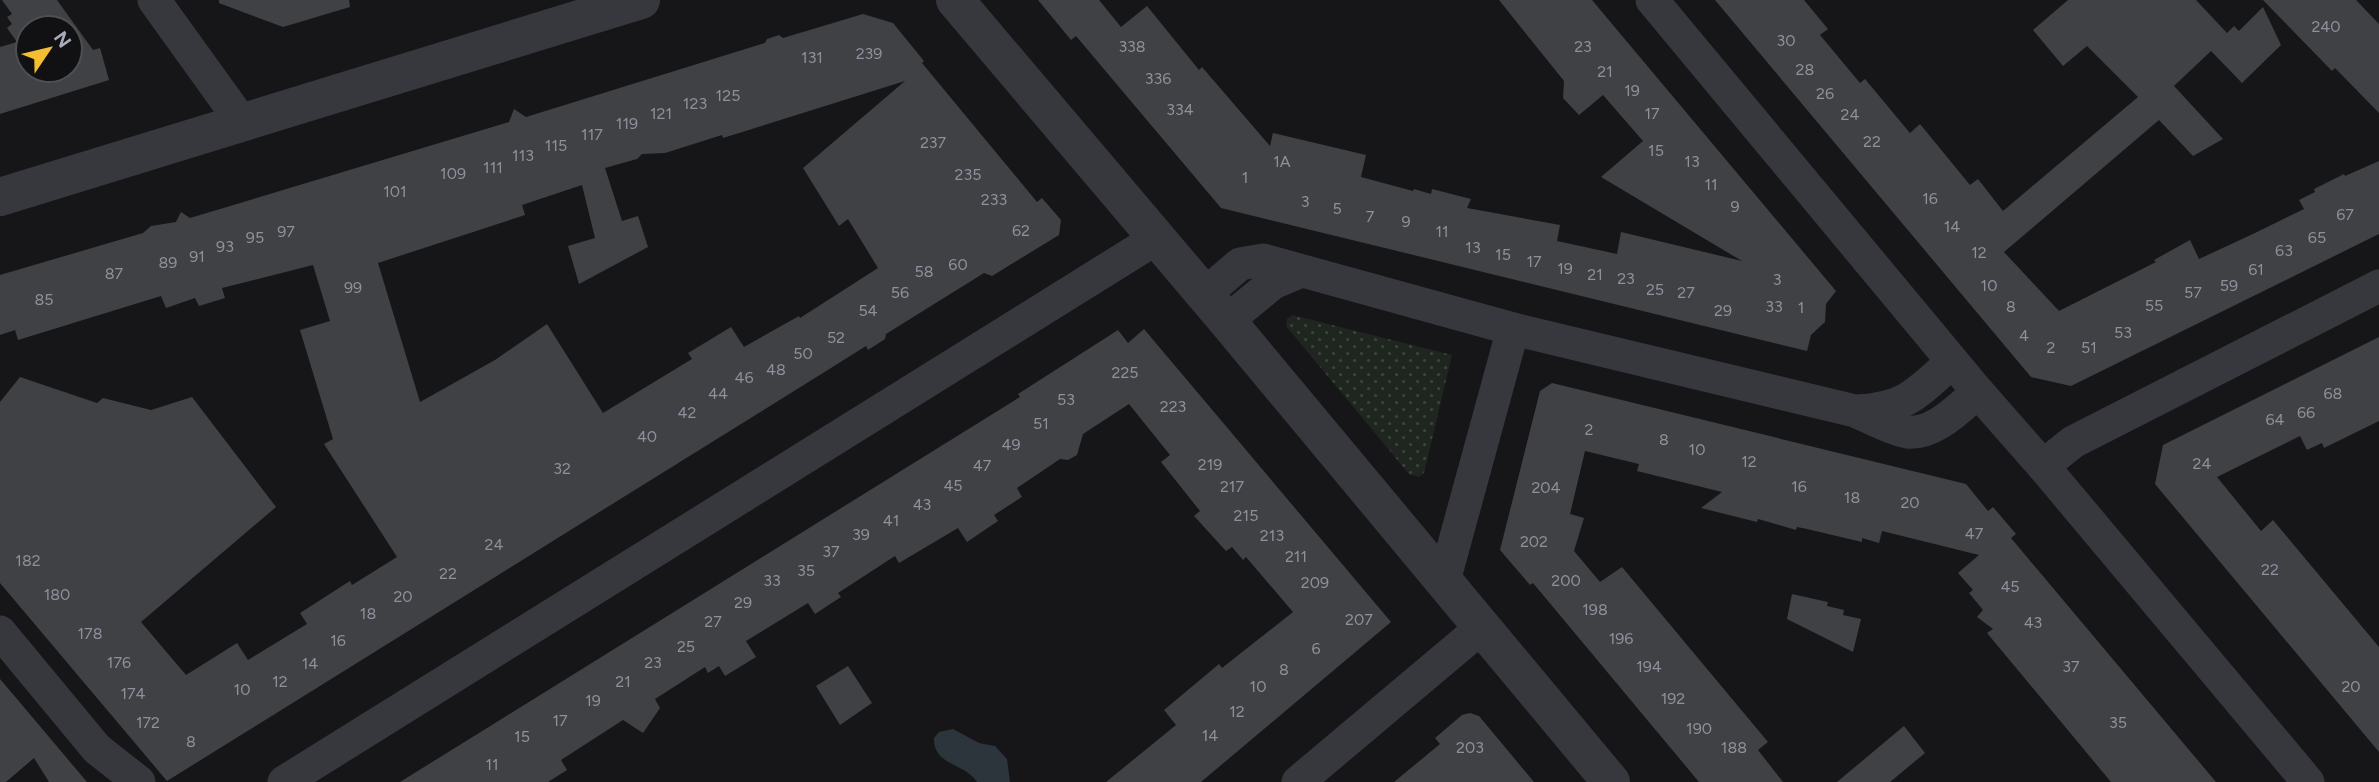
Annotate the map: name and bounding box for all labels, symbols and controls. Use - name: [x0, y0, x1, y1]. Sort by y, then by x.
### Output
- north arrow: [14, 14, 84, 84]
- house number: 240: [2311, 17, 2341, 36]
- text: N: [49, 27, 76, 52]
- house number: 30: [1777, 31, 1795, 50]
- house number: 338: [1118, 37, 1146, 56]
- house number: 23: [1574, 37, 1592, 56]
- house number: 239: [856, 44, 882, 63]
- house number: 131: [801, 48, 823, 67]
- house number: 28: [1796, 60, 1814, 79]
- house number: 21: [1597, 62, 1613, 81]
- house number: 336: [1145, 69, 1171, 88]
- house number: 19: [1624, 81, 1640, 100]
- house number: 26: [1816, 84, 1834, 103]
- house number: 125: [716, 86, 740, 105]
- house number: 123: [683, 94, 707, 113]
- house number: 334: [1166, 100, 1194, 119]
- house number: 121: [650, 104, 672, 123]
- house number: 17: [1644, 104, 1660, 123]
- house number: 24: [1841, 105, 1859, 124]
- house number: 119: [616, 114, 638, 133]
- house number: 117: [581, 125, 603, 144]
- house number: 22: [1863, 132, 1881, 151]
- house number: 237: [920, 133, 947, 152]
- house number: 115: [545, 136, 567, 155]
- house number: 15: [1648, 141, 1664, 160]
- house number: 113: [512, 146, 534, 165]
- house number: 1A: [1273, 152, 1291, 171]
- house number: 13: [1684, 152, 1700, 171]
- house number: 111: [483, 158, 503, 177]
- house number: 109: [440, 164, 466, 183]
- house number: 235: [955, 165, 981, 184]
- house number: 1: [1242, 168, 1248, 187]
- house number: 11: [1704, 175, 1718, 194]
- house number: 101: [383, 182, 407, 201]
- house number: 16: [1922, 189, 1938, 208]
- house number: 233: [981, 190, 1007, 209]
- house number: 3: [1301, 192, 1309, 211]
- house number: 9: [1730, 197, 1740, 216]
- house number: 5: [1332, 199, 1342, 218]
- house number: 67: [2336, 205, 2354, 224]
- house number: 7: [1366, 207, 1375, 226]
- house number: 9: [1401, 212, 1411, 231]
- house number: 14: [1944, 217, 1960, 236]
- house number: 62: [1012, 221, 1030, 240]
- house number: 97: [277, 222, 295, 241]
- house number: 11: [1435, 222, 1449, 241]
- house number: 95: [246, 228, 264, 247]
- house number: 65: [2308, 228, 2326, 247]
- house number: 93: [216, 237, 234, 256]
- house number: 13: [1465, 238, 1481, 257]
- house number: 63: [2275, 241, 2293, 260]
- house number: 12: [1971, 243, 1987, 262]
- house number: 15: [1495, 245, 1511, 264]
- house number: 91: [189, 247, 205, 266]
- house number: 17: [1526, 252, 1542, 271]
- house number: 89: [159, 253, 177, 272]
- house number: 60: [948, 255, 968, 274]
- house number: 19: [1557, 259, 1573, 278]
- house number: 61: [2248, 260, 2264, 279]
- house number: 58: [914, 262, 934, 281]
- house number: 87: [105, 264, 124, 283]
- house number: 21: [1587, 265, 1603, 284]
- house number: 23: [1617, 269, 1635, 288]
- house number: 3: [1773, 270, 1781, 289]
- house number: 10: [1981, 276, 1997, 295]
- house number: 59: [2220, 276, 2238, 295]
- house number: 99: [344, 278, 362, 297]
- house number: 25: [1646, 280, 1664, 299]
- house number: 56: [891, 283, 909, 302]
- house number: 27: [1677, 283, 1695, 302]
- house number: 57: [2184, 283, 2202, 302]
- house number: 85: [34, 290, 54, 309]
- house number: 55: [2145, 296, 2163, 315]
- house number: 33: [1765, 297, 1783, 316]
- house number: 8: [2006, 297, 2016, 316]
- house number: 1: [1798, 298, 1804, 317]
- house number: 54: [858, 301, 878, 320]
- house number: 29: [1714, 301, 1732, 320]
- house number: 53: [2114, 323, 2132, 342]
- house number: 4: [2019, 326, 2029, 345]
- house number: 52: [827, 328, 845, 347]
- house number: 2: [2047, 338, 2055, 357]
- house number: 51: [2081, 338, 2097, 357]
- house number: 50: [793, 344, 813, 363]
- house number: 48: [766, 360, 786, 379]
- house number: 225: [1111, 363, 1139, 382]
- house number: 46: [735, 368, 754, 387]
- house number: 44: [708, 384, 728, 403]
- house number: 68: [2324, 384, 2342, 403]
- house number: 53: [1057, 390, 1075, 409]
- house number: 223: [1160, 397, 1186, 416]
- house number: 42: [678, 403, 696, 422]
- house number: 66: [2297, 403, 2315, 422]
- house number: 64: [2266, 410, 2285, 429]
- house number: 51: [1033, 414, 1049, 433]
- house number: 2: [1585, 420, 1593, 439]
- house number: 40: [637, 427, 657, 446]
- house number: 8: [1659, 430, 1669, 449]
- house number: 49: [1002, 435, 1021, 454]
- house number: 10: [1689, 440, 1705, 459]
- house number: 12: [1741, 452, 1757, 471]
- house number: 24: [2193, 454, 2211, 473]
- house number: 219: [1198, 455, 1222, 474]
- house number: 47: [973, 456, 992, 475]
- house number: 32: [553, 459, 571, 478]
- house number: 45: [943, 476, 963, 495]
- house number: 217: [1220, 477, 1244, 496]
- house number: 16: [1791, 477, 1807, 496]
- house number: 204: [1531, 478, 1561, 497]
- house number: 18: [1844, 488, 1860, 507]
- house number: 20: [1900, 493, 1920, 512]
- house number: 43: [913, 495, 931, 514]
- house number: 215: [1234, 506, 1258, 525]
- house number: 41: [883, 511, 899, 530]
- house number: 47: [1965, 524, 1984, 543]
- house number: 39: [852, 525, 870, 544]
- house number: 213: [1260, 526, 1284, 545]
- house number: 202: [1520, 532, 1548, 551]
- house number: 24: [485, 535, 503, 554]
- house number: 37: [822, 542, 840, 561]
- house number: 211: [1285, 547, 1307, 566]
- house number: 182: [15, 551, 41, 570]
- house number: 22: [2261, 560, 2279, 579]
- house number: 35: [797, 561, 815, 580]
- house number: 22: [439, 564, 457, 583]
- house number: 33: [763, 571, 781, 590]
- house number: 200: [1551, 571, 1581, 590]
- house number: 209: [1301, 573, 1329, 592]
- house number: 45: [2000, 577, 2020, 596]
- house number: 180: [44, 585, 70, 604]
- house number: 20: [393, 587, 413, 606]
- house number: 29: [734, 593, 752, 612]
- house number: 198: [1582, 600, 1608, 619]
- house number: 18: [360, 604, 376, 623]
- house number: 207: [1345, 610, 1373, 629]
- house number: 27: [704, 612, 722, 631]
- house number: 43: [2024, 613, 2042, 632]
- house number: 178: [77, 624, 103, 643]
- house number: 196: [1609, 629, 1633, 648]
- house number: 16: [330, 631, 346, 650]
- house number: 25: [677, 637, 695, 656]
- house number: 6: [1311, 639, 1321, 658]
- house number: 176: [107, 653, 131, 672]
- house number: 23: [644, 653, 662, 672]
- house number: 14: [302, 654, 318, 673]
- house number: 194: [1636, 657, 1662, 676]
- house number: 37: [2062, 657, 2080, 676]
- house number: 8: [1279, 660, 1289, 679]
- house number: 12: [272, 672, 288, 691]
- house number: 21: [615, 672, 631, 691]
- house number: 10: [1250, 677, 1266, 696]
- house number: 20: [2341, 677, 2361, 696]
- house number: 10: [234, 680, 250, 699]
- house number: 174: [120, 684, 146, 703]
- house number: 192: [1661, 689, 1685, 708]
- house number: 19: [585, 691, 601, 710]
- house number: 12: [1229, 702, 1245, 721]
- house number: 17: [552, 711, 568, 730]
- house number: 172: [136, 713, 160, 732]
- house number: 35: [2109, 713, 2127, 732]
- house number: 190: [1686, 719, 1712, 738]
- house number: 14: [1202, 726, 1218, 745]
- house number: 15: [514, 727, 530, 746]
- house number: 8: [186, 732, 196, 751]
- house number: 203: [1456, 738, 1484, 757]
- house number: 188: [1721, 738, 1747, 757]
- house number: 11: [485, 755, 499, 774]

